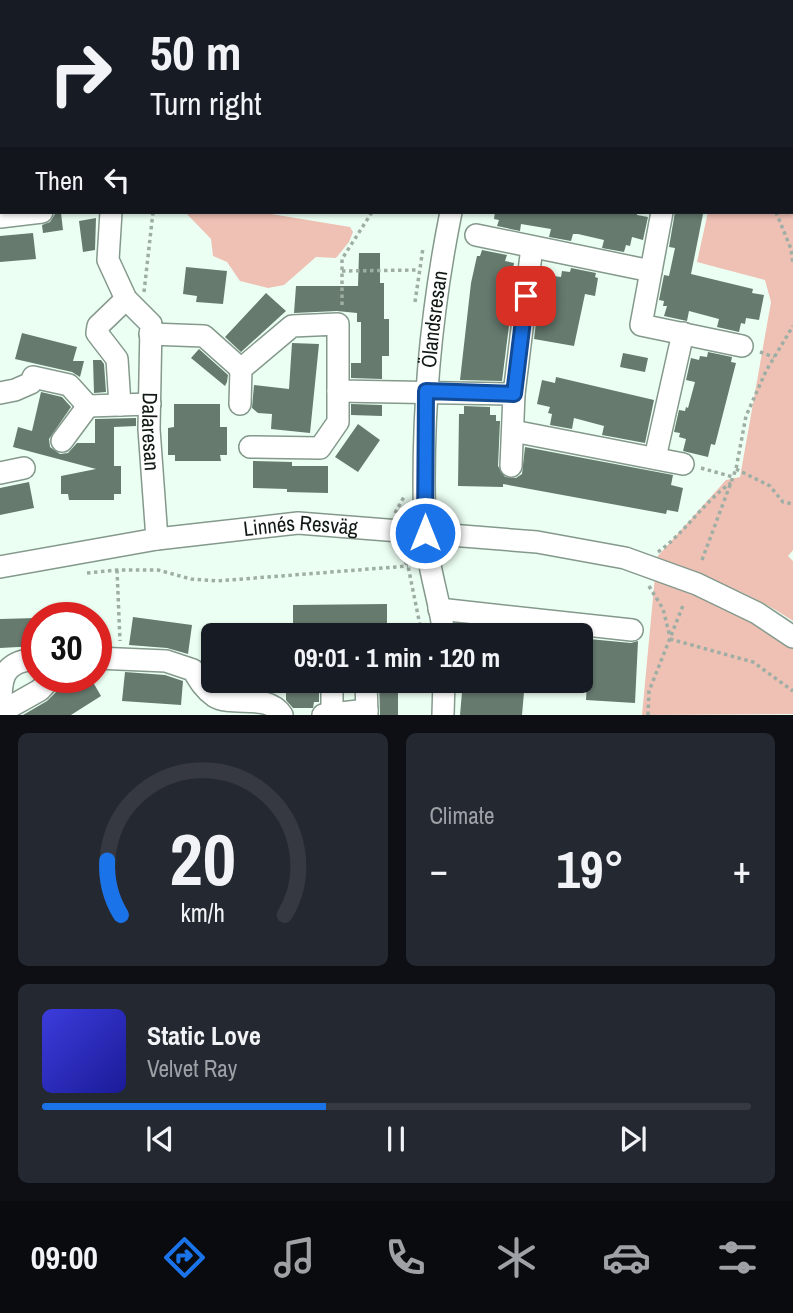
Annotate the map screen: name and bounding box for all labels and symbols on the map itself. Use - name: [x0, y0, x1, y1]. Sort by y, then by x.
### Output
- pin: [496, 266, 556, 326]
- street label: Ölandsresan: [414, 269, 454, 369]
- street label: Dalaresan: [135, 392, 167, 472]
- position arrow: [388, 496, 462, 570]
- street label: Linnés Resväg: [242, 508, 360, 543]
- speed limit sign: 30: [21, 602, 112, 693]

